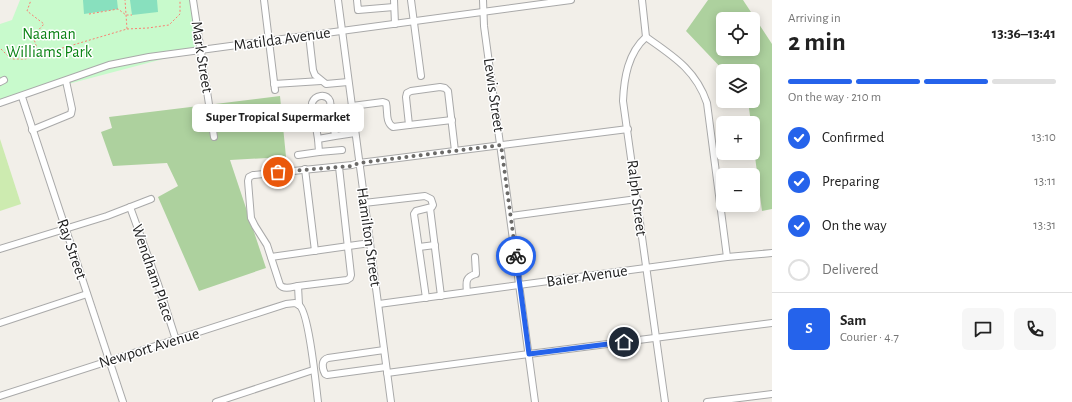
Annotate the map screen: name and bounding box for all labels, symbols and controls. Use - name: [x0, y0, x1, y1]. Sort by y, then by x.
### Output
- map controls: [716, 12, 760, 212]
- button: locate: [716, 12, 760, 56]
- text: Arriving in: [788, 12, 841, 25]
- street label: Mark Street: [188, 20, 216, 94]
- street label: Matilda Avenue: [232, 24, 332, 54]
- park label: Naaman Williams Park: [6, 26, 93, 60]
- text: 13:36–13:41: [992, 26, 1056, 41]
- text: 2 min: [788, 29, 846, 55]
- street label: Lewis Street: [481, 57, 507, 133]
- button: layers: [716, 64, 760, 108]
- text: On the way · 210 m: [788, 91, 881, 104]
- callout: Super Tropical Supermarket: [192, 104, 364, 132]
- text: Super Tropical Supermarket: [206, 111, 350, 124]
- button: +: [716, 116, 760, 160]
- icon: check: [788, 127, 810, 149]
- text: Confirmed: [822, 130, 884, 145]
- text: 13:10: [1032, 131, 1056, 144]
- pin: [261, 155, 295, 189]
- street label: Ralph Street: [624, 159, 650, 237]
- icon: bag: [267, 161, 289, 183]
- button: −: [716, 168, 760, 212]
- icon: check: [788, 171, 810, 193]
- text: Preparing: [822, 174, 879, 189]
- text: 13:11: [1034, 175, 1056, 188]
- street label: Hamilton Street: [354, 187, 384, 287]
- icon: check: [788, 215, 810, 237]
- street label: Ray Street: [53, 217, 90, 282]
- text: On the way: [822, 218, 887, 233]
- text: 13:31: [1033, 219, 1056, 232]
- street label: Wendham Place: [129, 222, 177, 324]
- courier: [496, 236, 536, 276]
- icon: bike: [505, 245, 527, 267]
- street label: Baier Avenue: [545, 262, 629, 290]
- text: Delivered: [822, 262, 879, 277]
- button: chat: [962, 308, 1004, 350]
- button: phone: [1014, 308, 1056, 350]
- text: Sam: [840, 313, 866, 328]
- text: S: [805, 321, 813, 336]
- street label: Newport Avenue: [97, 325, 201, 371]
- pin: [607, 325, 641, 359]
- icon: home: [613, 331, 635, 353]
- text: Courier · 4.7: [840, 331, 899, 344]

